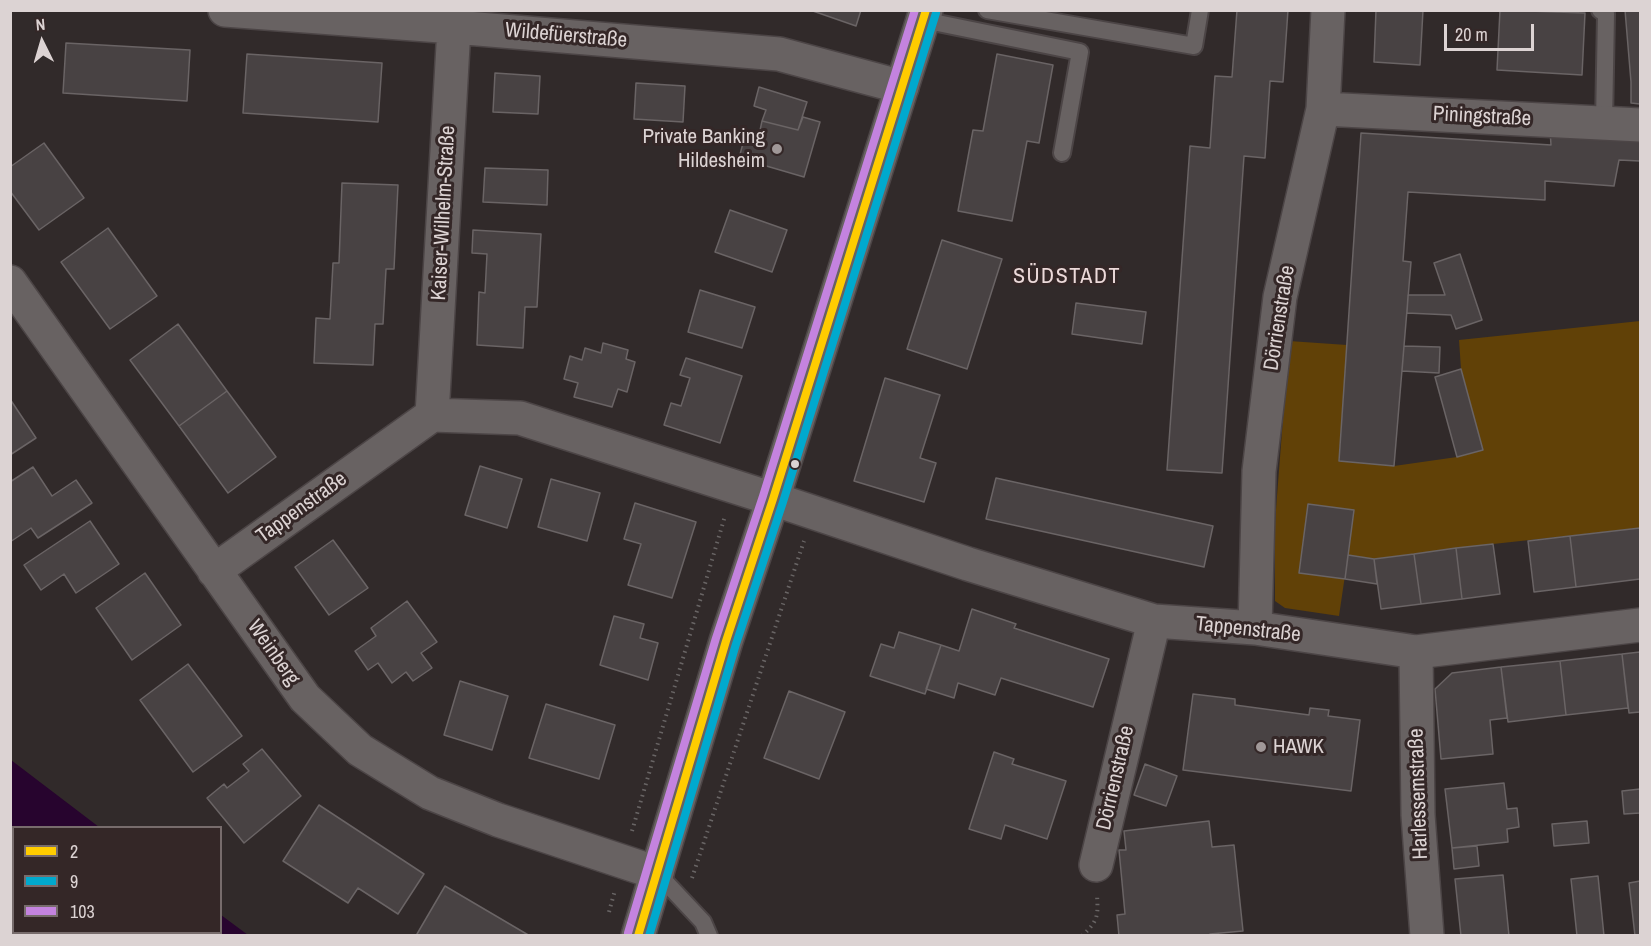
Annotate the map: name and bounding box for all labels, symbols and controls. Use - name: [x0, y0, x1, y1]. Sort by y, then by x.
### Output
- north arrow: [12, 12, 72, 72]
- scale bar: [1447, 12, 1537, 50]
- text: N: [35, 13, 46, 35]
- street label: Wildefüerstraße: [504, 18, 628, 54]
- text: 20 m: [1455, 22, 1488, 47]
- street label: Piningstraße: [1432, 102, 1532, 132]
- place label: Private Banking Hildesheim: [642, 124, 765, 174]
- street label: Kaiser-Wilhelm-Straße: [427, 125, 461, 301]
- marker: Private Banking Hildesheim: [770, 142, 784, 156]
- district label: SÜDSTADT: [1013, 264, 1121, 290]
- street label: Dörrienstraße: [1259, 264, 1301, 372]
- unlabelled marker: [789, 458, 801, 470]
- street label: Tappenstraße: [252, 467, 352, 549]
- street label: Tappenstraße: [1194, 612, 1302, 648]
- street label: Weinberg: [241, 615, 305, 691]
- street label: Dörrienstraße: [1092, 723, 1140, 833]
- street label: Harlessemstraße: [1404, 728, 1434, 860]
- place label: HAWK: [1273, 734, 1324, 760]
- marker: HAWK: [1254, 740, 1268, 754]
- legend: [12, 826, 222, 934]
- text: 2: [70, 839, 78, 864]
- text: 9: [70, 869, 78, 894]
- text: 103: [70, 899, 95, 924]

